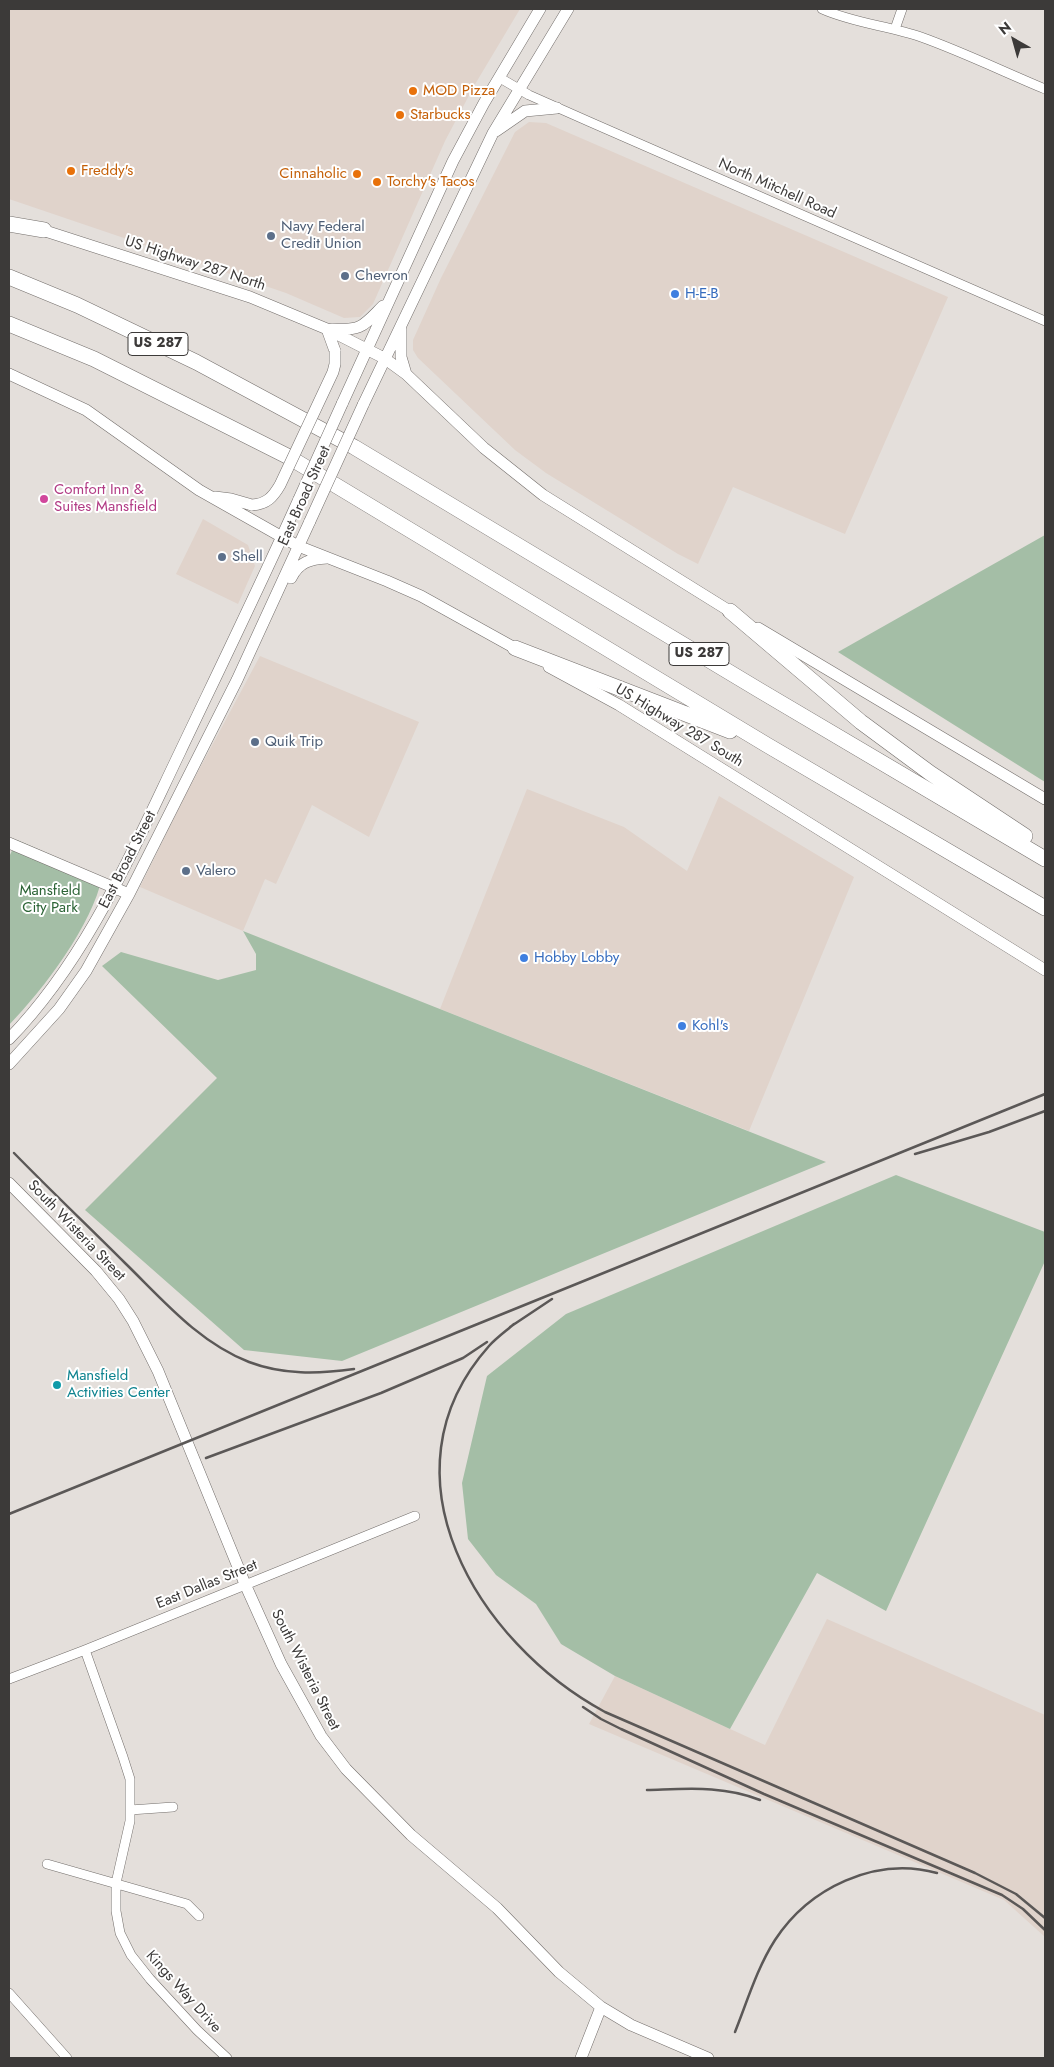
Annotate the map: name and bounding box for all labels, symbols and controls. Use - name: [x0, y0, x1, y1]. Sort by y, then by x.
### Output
- north arrow: [989, 15, 1039, 65]
- text: N: [994, 17, 1015, 39]
- place label: MOD Pizza: [423, 82, 495, 100]
- marker: MOD Pizza: [407, 85, 419, 97]
- place label: Starbucks: [410, 106, 470, 124]
- marker: Starbucks: [394, 109, 406, 121]
- street label: North Mitchell Road: [715, 155, 839, 223]
- place label: Freddy's: [81, 162, 133, 180]
- marker: Freddy's: [65, 165, 77, 177]
- place label: Cinnaholic: [279, 165, 347, 183]
- marker: Cinnaholic: [351, 168, 363, 180]
- place label: Torchy's Tacos: [387, 173, 475, 191]
- marker: Torchy's Tacos: [371, 176, 383, 188]
- place label: Navy Federal Credit Union: [281, 218, 365, 253]
- marker: Navy Federal Credit Union: [265, 230, 277, 242]
- street label: US Highway 287 North: [122, 233, 268, 295]
- place label: Chevron: [355, 267, 408, 285]
- marker: Chevron: [339, 270, 351, 282]
- place label: H-E-B: [685, 285, 719, 303]
- marker: H-E-B: [669, 288, 681, 300]
- road number: US 287: [128, 332, 188, 356]
- street label: East Broad Street: [275, 443, 335, 549]
- place label: Comfort Inn & Suites Mansfield: [54, 481, 157, 516]
- marker: Comfort Inn & Suites Mansfield: [38, 493, 50, 505]
- place label: Shell: [232, 548, 263, 566]
- marker: Shell: [216, 551, 228, 563]
- road number: US 287: [669, 642, 729, 666]
- street label: US Highway 287 South: [612, 681, 746, 771]
- place label: Quik Trip: [265, 733, 323, 751]
- marker: Quik Trip: [249, 736, 261, 748]
- street label: East Broad Street: [96, 808, 160, 912]
- place label: Valero: [196, 862, 236, 880]
- marker: Valero: [180, 865, 192, 877]
- park label: Mansfield City Park: [19, 882, 81, 917]
- place label: Hobby Lobby: [534, 949, 619, 967]
- marker: Hobby Lobby: [518, 952, 530, 964]
- place label: Kohl's: [692, 1017, 728, 1035]
- marker: Kohl's: [676, 1020, 688, 1032]
- street label: South Wisteria Street: [23, 1177, 129, 1285]
- place label: Mansfield Activities Center: [67, 1367, 170, 1402]
- marker: Mansfield Activities Center: [51, 1379, 63, 1391]
- street label: East Dallas Street: [154, 1557, 260, 1613]
- street label: South Wisteria Street: [267, 1607, 343, 1733]
- street label: Kings Way Drive: [141, 1947, 225, 2037]

